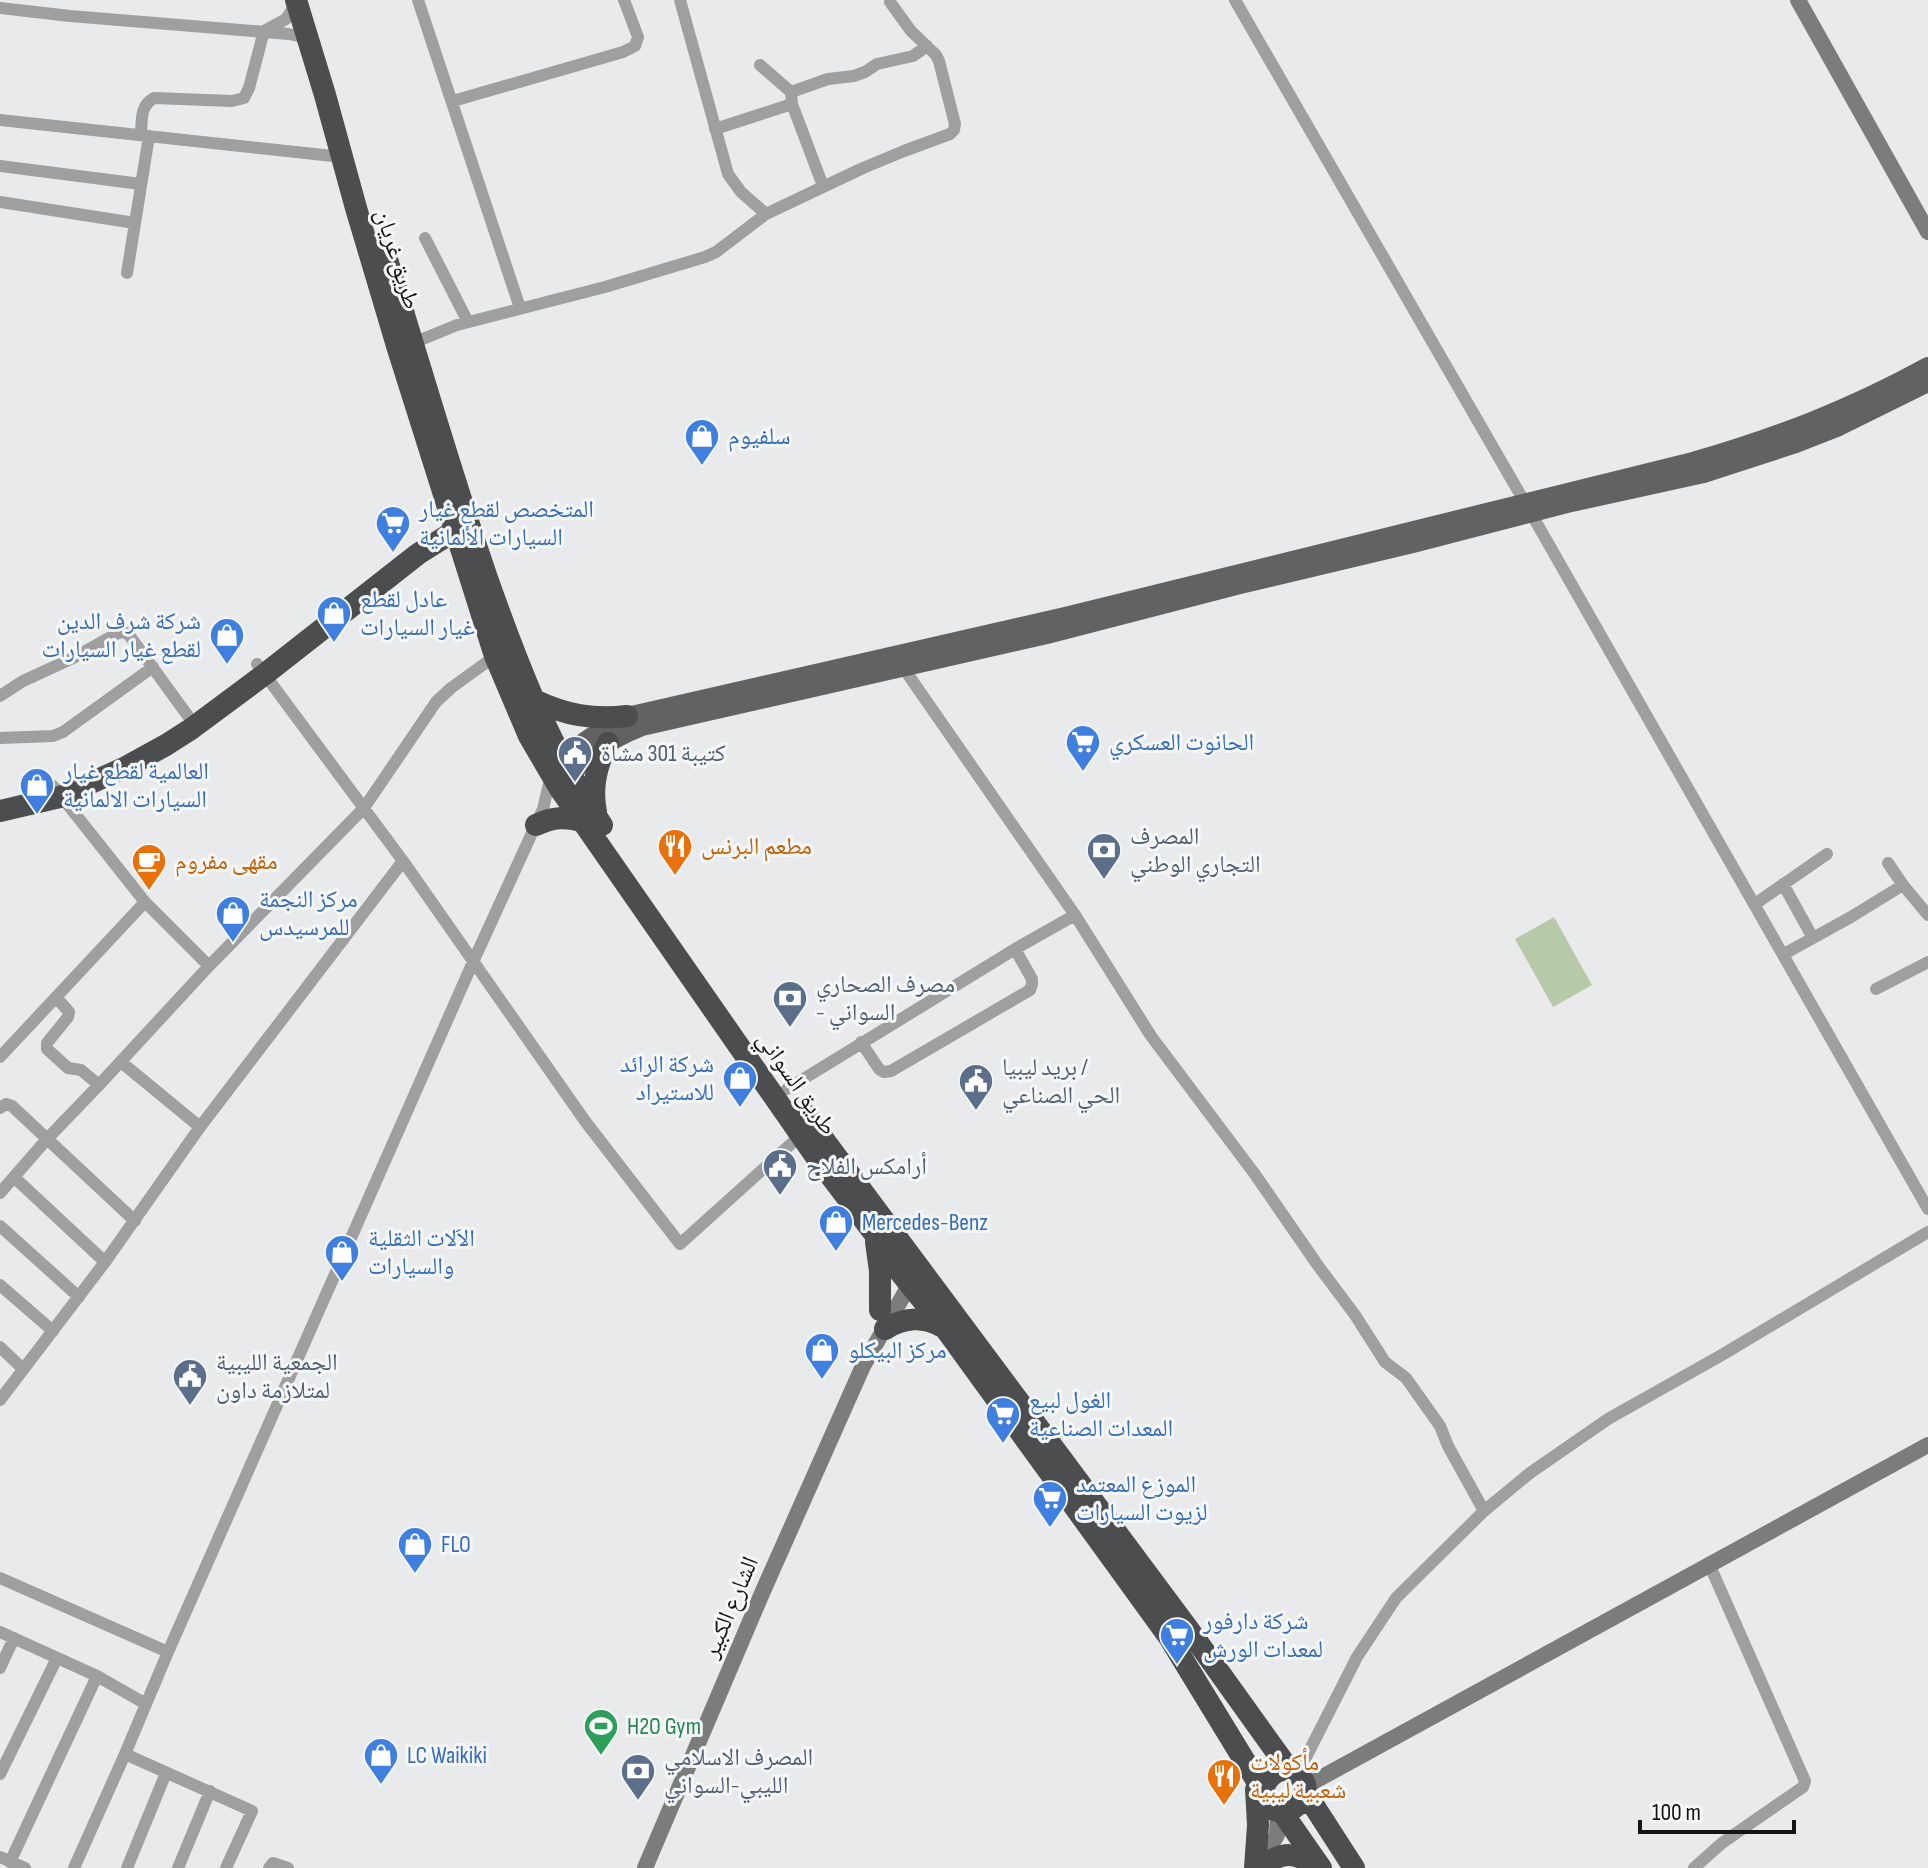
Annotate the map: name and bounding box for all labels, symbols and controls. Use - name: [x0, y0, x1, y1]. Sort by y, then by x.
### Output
- street label: طريق غريان: [369, 206, 426, 313]
- shop icon: سلفيوم: [683, 417, 721, 467]
- place label: سلفيوم: [728, 422, 791, 452]
- place label: المتخصص لقطع غيار السيارات الألمانية: [418, 495, 594, 552]
- supermarket icon: المتخصص لقطع غيار السيارات الألمانية: [374, 504, 412, 554]
- place label: عادل لقطع غيار السيارات: [360, 585, 475, 642]
- shop icon: عادل لقطع غيار السيارات: [315, 594, 353, 644]
- place label: شركة شرف الدين لقطع غيار السيارات: [41, 607, 201, 664]
- shop icon: شركة شرف الدين لقطع غيار السيارات: [208, 616, 246, 666]
- supermarket icon: الحانوت العسكري: [1064, 723, 1102, 773]
- place label: الحانوت العسكري: [1109, 728, 1254, 761]
- public building icon: كتيبة 301 مشاة: [556, 734, 594, 784]
- place label: كتيبة 301 مشاة: [601, 739, 726, 768]
- place label: العالمية لقطع غيار السيارات الالمانية: [62, 757, 209, 814]
- shop icon: العالمية لقطع غيار السيارات الالمانية: [18, 766, 56, 816]
- place label: المصرف التجاري الوطني: [1130, 822, 1261, 883]
- restaurant icon: مطعم البرنس: [656, 827, 694, 877]
- bank icon: المصرف التجاري الوطني: [1085, 831, 1123, 881]
- place label: مطعم البرنس: [701, 832, 812, 862]
- cafe icon: مقهى مفروم: [130, 842, 168, 892]
- place label: مقهى مفروم: [175, 847, 278, 877]
- place label: مركز النجمة للمرسيدس: [259, 885, 358, 942]
- shop icon: مركز النجمة للمرسيدس: [214, 894, 252, 944]
- place label: مصرف الصحاري - السواني: [816, 970, 955, 1031]
- bank icon: مصرف الصحاري - السواني: [771, 979, 809, 1029]
- street label: طريق السواني: [747, 1026, 843, 1143]
- place label: شركة الرائد للاستيراد: [620, 1050, 714, 1107]
- place label: بريد ليبيا / الحي الصناعي: [1002, 1053, 1120, 1114]
- shop icon: شركة الرائد للاستيراد: [721, 1059, 759, 1109]
- public building icon: بريد ليبيا / الحي الصناعي: [957, 1062, 995, 1112]
- public building icon: أرامكس الفلاح: [761, 1147, 799, 1197]
- place label: أرامكس الفلاح: [806, 1152, 927, 1181]
- shop icon: Mercedes-Benz: [817, 1203, 855, 1253]
- place label: Mercedes-Benz: [862, 1208, 988, 1237]
- place label: الاَلات الثقلية والسيارات: [368, 1224, 475, 1281]
- shop icon: الاَلات الثقلية والسيارات: [323, 1233, 361, 1283]
- shop icon: مركز البيكلو: [803, 1331, 841, 1381]
- place label: مركز البيكلو: [848, 1336, 947, 1365]
- place label: الجمعية الليبية لمتلازمة داون: [216, 1348, 338, 1405]
- public building icon: الجمعية الليبية لمتلازمة داون: [171, 1357, 209, 1407]
- place label: الغول لبيع المعدات الصناعية: [1029, 1386, 1173, 1443]
- supermarket icon: الغول لبيع المعدات الصناعية: [984, 1395, 1022, 1445]
- place label: الموزع المعتمد لزيوت السيارات: [1076, 1470, 1208, 1527]
- supermarket icon: الموزع المعتمد لزيوت السيارات: [1031, 1479, 1069, 1529]
- shop icon: FLO: [396, 1525, 434, 1575]
- place label: FLO: [441, 1530, 471, 1559]
- street label: الشارع الكبير: [696, 1552, 765, 1663]
- place label: شركة دارفور لمعدات الورش: [1202, 1607, 1323, 1664]
- supermarket icon: شركة دارفور لمعدات الورش: [1158, 1616, 1196, 1666]
- sports icon: H2O Gym: [582, 1707, 620, 1757]
- place label: H2O Gym: [627, 1712, 701, 1741]
- shop icon: LC Waikiki: [362, 1736, 400, 1786]
- place label: LC Waikiki: [407, 1741, 487, 1770]
- place label: المصرف الاسلامي الليبي-السواني: [664, 1743, 813, 1804]
- place label: مأكولات شعبية ليبية: [1250, 1748, 1346, 1805]
- bank icon: المصرف الاسلامي الليبي-السواني: [619, 1752, 657, 1802]
- restaurant icon: مأكولات شعبية ليبية: [1205, 1757, 1243, 1807]
- scale bar: [1640, 1784, 1794, 1834]
- text: 100 m: [1652, 1798, 1701, 1827]

